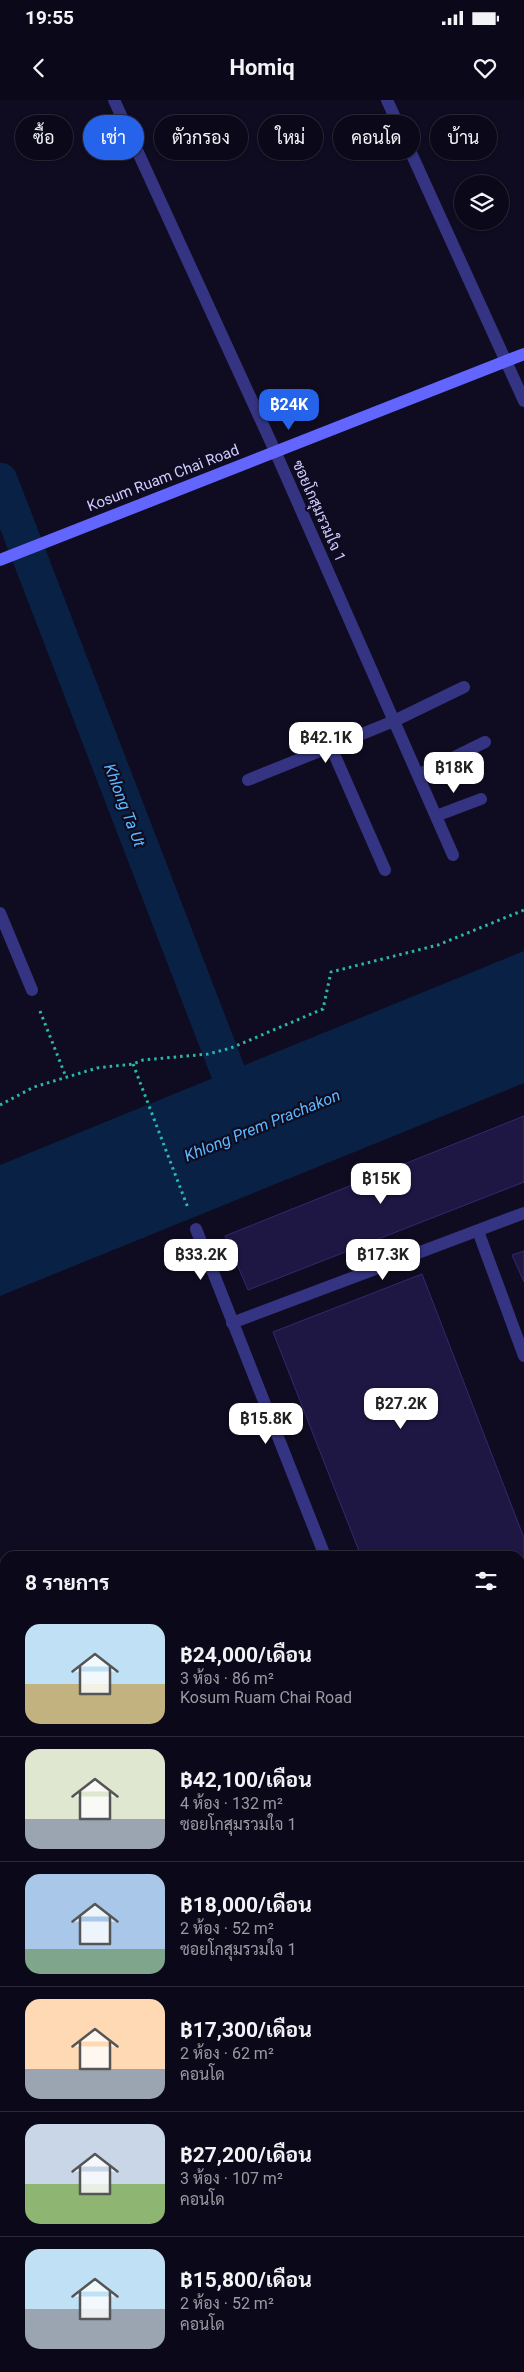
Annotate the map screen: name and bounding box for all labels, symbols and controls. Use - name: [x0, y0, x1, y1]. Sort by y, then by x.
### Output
- text: 19:55: [25, 6, 74, 29]
- icon: back: [25, 54, 53, 82]
- icon: heart: [471, 54, 499, 82]
- text: Homiq: [229, 55, 295, 80]
- chip: ซื้อ: [15, 115, 73, 160]
- chip: เช่า: [83, 115, 144, 160]
- chip: ตัวกรอง: [154, 115, 248, 160]
- chip: ใหม่: [258, 115, 323, 160]
- chip: คอนโด: [333, 115, 420, 160]
- chip: บ้าน: [430, 115, 497, 160]
- map controls: [454, 175, 509, 230]
- button: layers: [454, 175, 509, 230]
- pin: ฿24K: [259, 388, 319, 431]
- text: ฿24K: [270, 395, 308, 414]
- street label: Kosum Ruam Chai Road: [85, 441, 241, 515]
- street label: ซอยโกสุมรวมใจ 1: [287, 457, 350, 565]
- pin: ฿42.1K: [285, 722, 367, 764]
- text: ฿42.1K: [300, 728, 352, 747]
- pin: ฿18K: [424, 752, 484, 794]
- text: ฿18K: [435, 758, 473, 777]
- water label: Khlong Ta Ut: [100, 761, 149, 850]
- water label: Khlong Prem Prachakon: [181, 1085, 343, 1165]
- pin: ฿15K: [351, 1162, 411, 1205]
- text: ฿15K: [362, 1169, 400, 1188]
- pin: ฿33.2K: [160, 1238, 242, 1281]
- pin: ฿17.3K: [342, 1238, 424, 1281]
- text: ฿33.2K: [175, 1245, 227, 1264]
- text: ฿17.3K: [357, 1245, 409, 1264]
- pin: ฿27.2K: [360, 1388, 442, 1430]
- text: ฿27.2K: [375, 1394, 427, 1413]
- pin: ฿15.8K: [225, 1402, 307, 1445]
- text: ฿15.8K: [240, 1409, 292, 1428]
- icon: filters: [472, 1567, 500, 1595]
- text: 8 รายการ: [25, 1571, 109, 1595]
- text: ฿24,000/เดือน: [180, 1643, 312, 1667]
- icon: home: [65, 1644, 125, 1704]
- text: 3 ห้อง · 86 m²: [180, 1669, 274, 1688]
- text: Kosum Ruam Chai Road: [180, 1688, 352, 1707]
- text: ฿42,100/เดือน: [180, 1768, 312, 1792]
- icon: home: [65, 1769, 125, 1829]
- text: 4 ห้อง · 132 m²: [180, 1794, 283, 1813]
- text: ซอยโกสุมรวมใจ 1: [180, 1815, 296, 1834]
- text: ฿18,000/เดือน: [180, 1893, 312, 1917]
- icon: home: [65, 1894, 125, 1954]
- text: 2 ห้อง · 52 m²: [180, 1919, 274, 1938]
- text: ซอยโกสุมรวมใจ 1: [180, 1940, 296, 1959]
- text: ฿17,300/เดือน: [180, 2018, 312, 2042]
- icon: home: [65, 2019, 125, 2079]
- text: 2 ห้อง · 62 m²: [180, 2044, 274, 2063]
- text: คอนโด: [180, 2065, 225, 2084]
- text: ฿27,200/เดือน: [180, 2143, 312, 2167]
- icon: home: [65, 2144, 125, 2204]
- text: 3 ห้อง · 107 m²: [180, 2169, 283, 2188]
- text: คอนโด: [180, 2190, 225, 2209]
- text: ฿15,800/เดือน: [180, 2268, 312, 2292]
- icon: home: [65, 2269, 125, 2329]
- text: 2 ห้อง · 52 m²: [180, 2294, 274, 2313]
- text: คอนโด: [180, 2315, 225, 2334]

